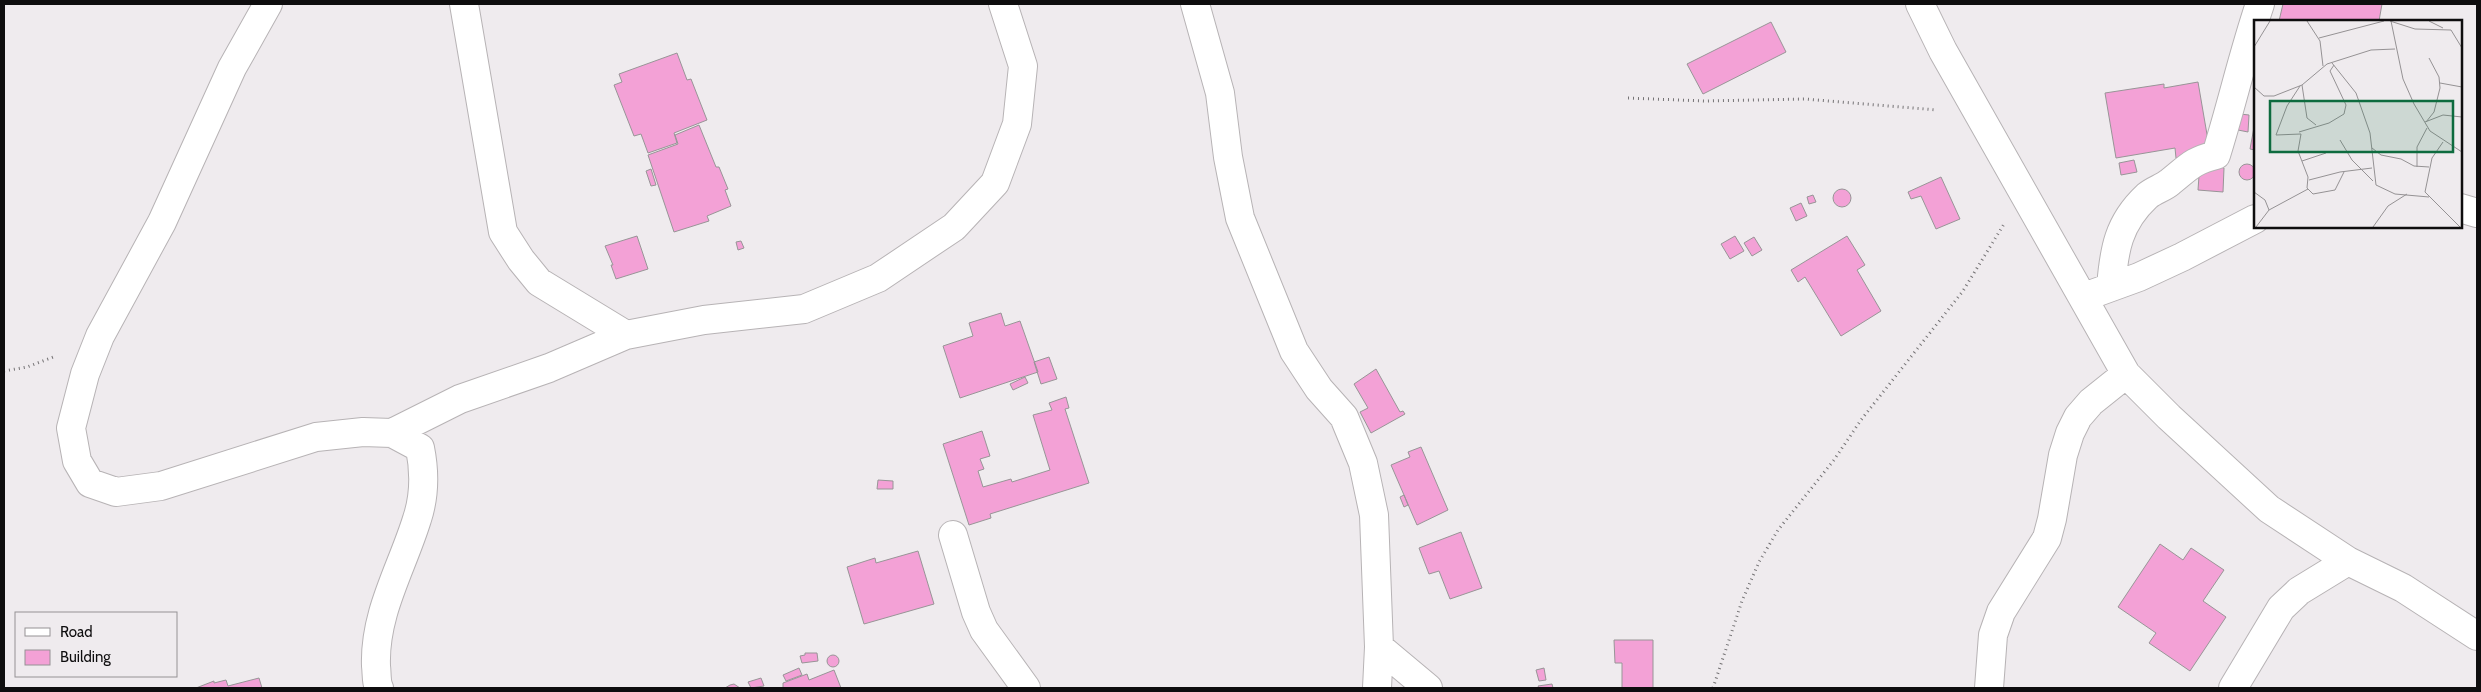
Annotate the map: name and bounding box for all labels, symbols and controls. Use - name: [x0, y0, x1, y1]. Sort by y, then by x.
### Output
- inset map: [2254, 20, 2461, 228]
- legend: [15, 612, 178, 677]
- text: Road: [60, 623, 93, 641]
- text: Building: [60, 648, 111, 666]

